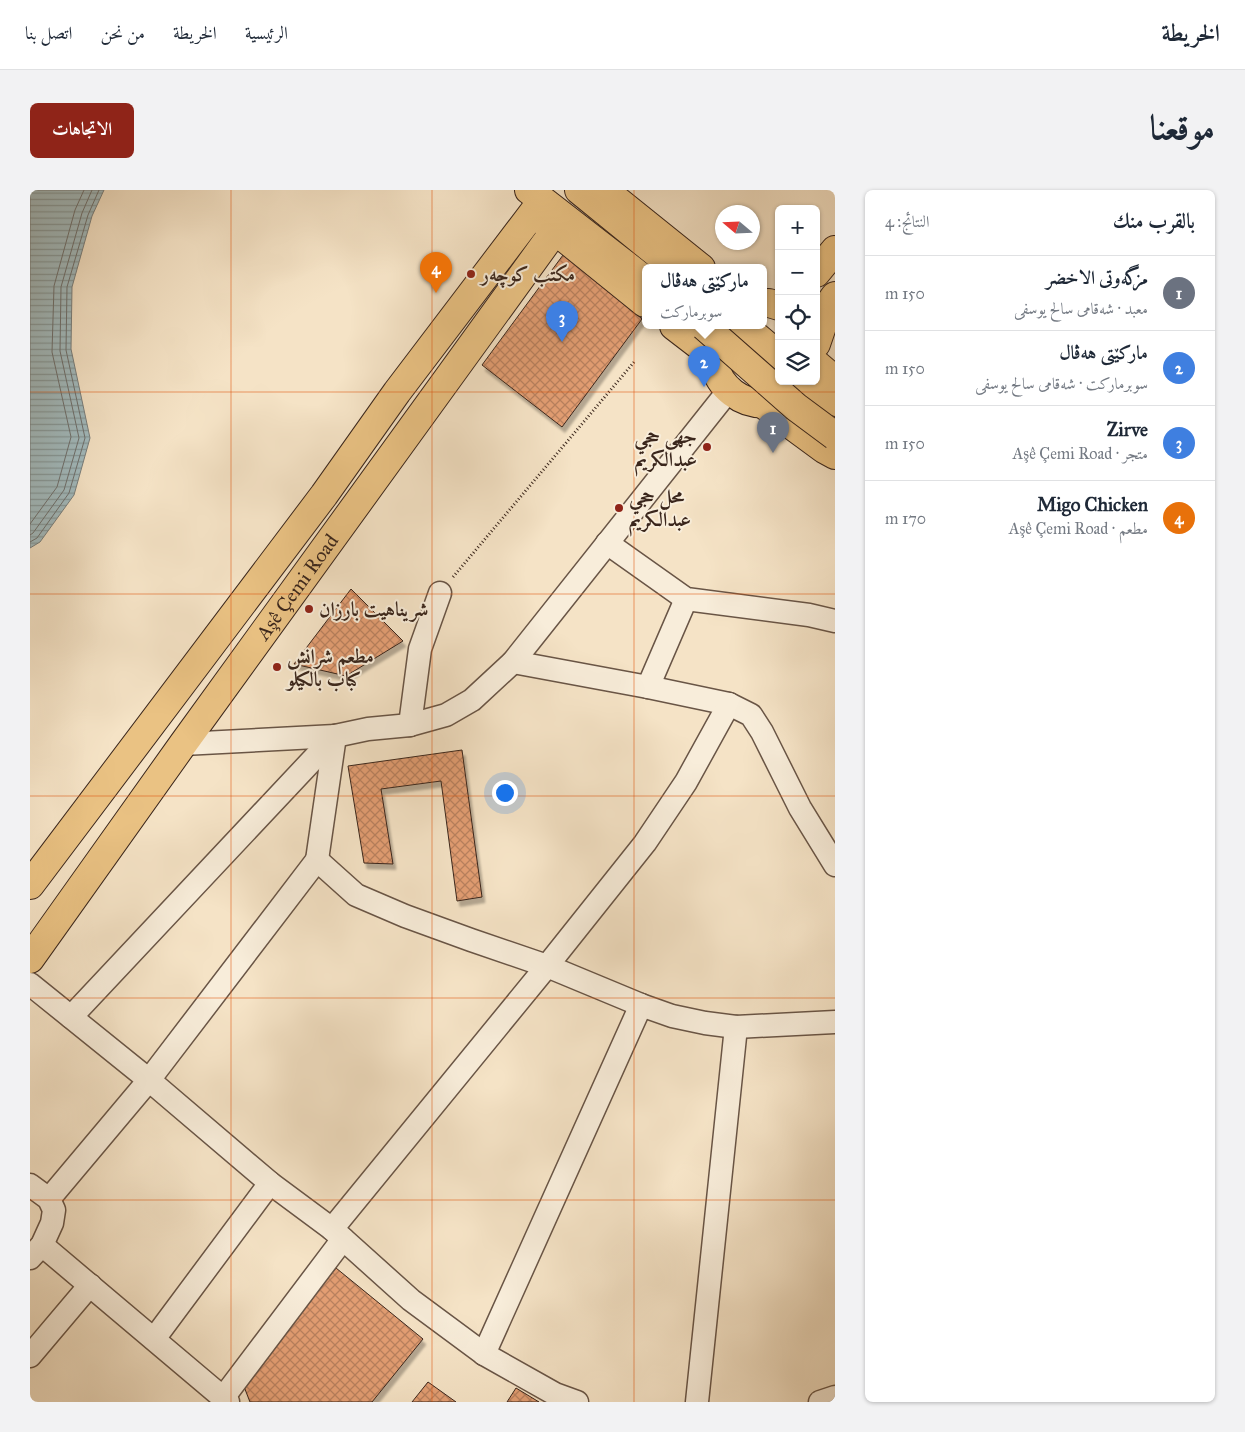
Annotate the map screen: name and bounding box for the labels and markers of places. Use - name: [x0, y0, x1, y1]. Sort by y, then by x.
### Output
- pin: 4: [420, 252, 452, 293]
- place label: مکتب کوچه‌ر: [479, 262, 575, 288]
- marker: مکتب کوچه‌ر: [465, 268, 477, 280]
- pin: 3: [546, 301, 578, 342]
- pin: 2: [688, 346, 720, 387]
- pin: 1: [757, 412, 789, 453]
- place label: جهى حجي عبدالكريم: [634, 424, 697, 477]
- marker: جهى حجي عبدالكريم: [701, 441, 713, 453]
- place label: محل حجي عبدالكريم: [629, 484, 691, 537]
- marker: محل حجي عبدالكريم: [613, 502, 625, 514]
- place label: شريناهيت بارزان: [319, 597, 429, 622]
- marker: شريناهيت بارزان: [303, 603, 315, 615]
- place label: مطعم شرانش كباب بالكيلو: [285, 644, 374, 692]
- marker: مطعم شرانش كباب بالكيلو: [271, 661, 283, 673]

